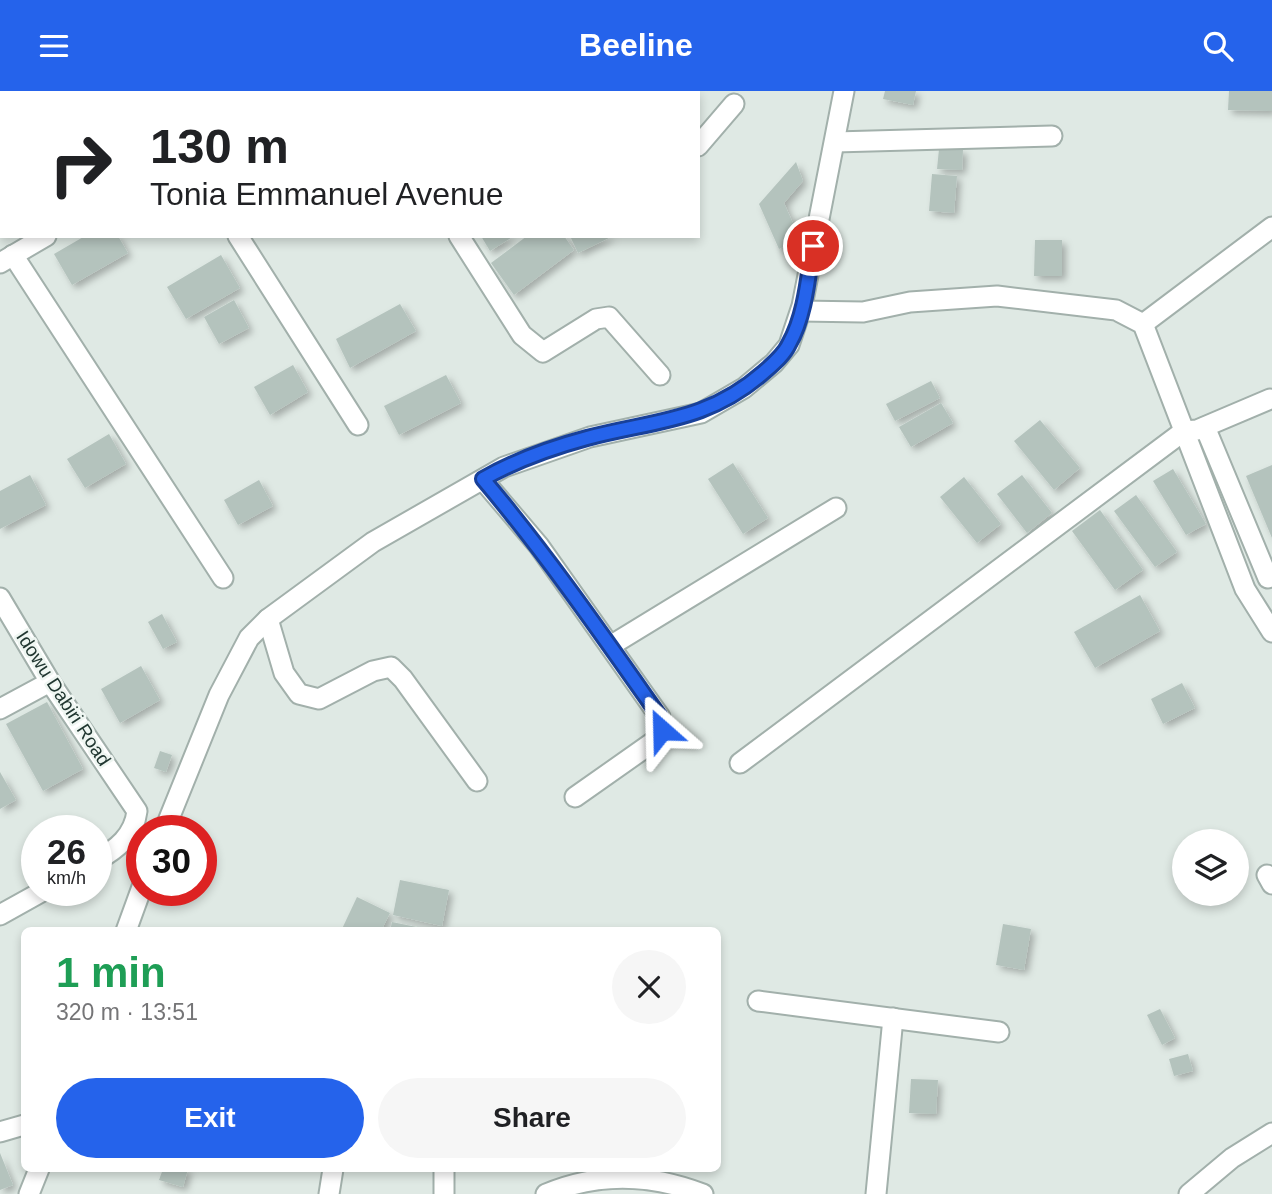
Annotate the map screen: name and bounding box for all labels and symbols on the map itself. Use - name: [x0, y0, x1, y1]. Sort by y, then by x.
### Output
- pin: [783, 216, 843, 276]
- street label: Idowu Dabiri Road: [12, 627, 115, 770]
- position arrow: [625, 693, 699, 767]
- speed limit sign: 30: [126, 815, 217, 906]

